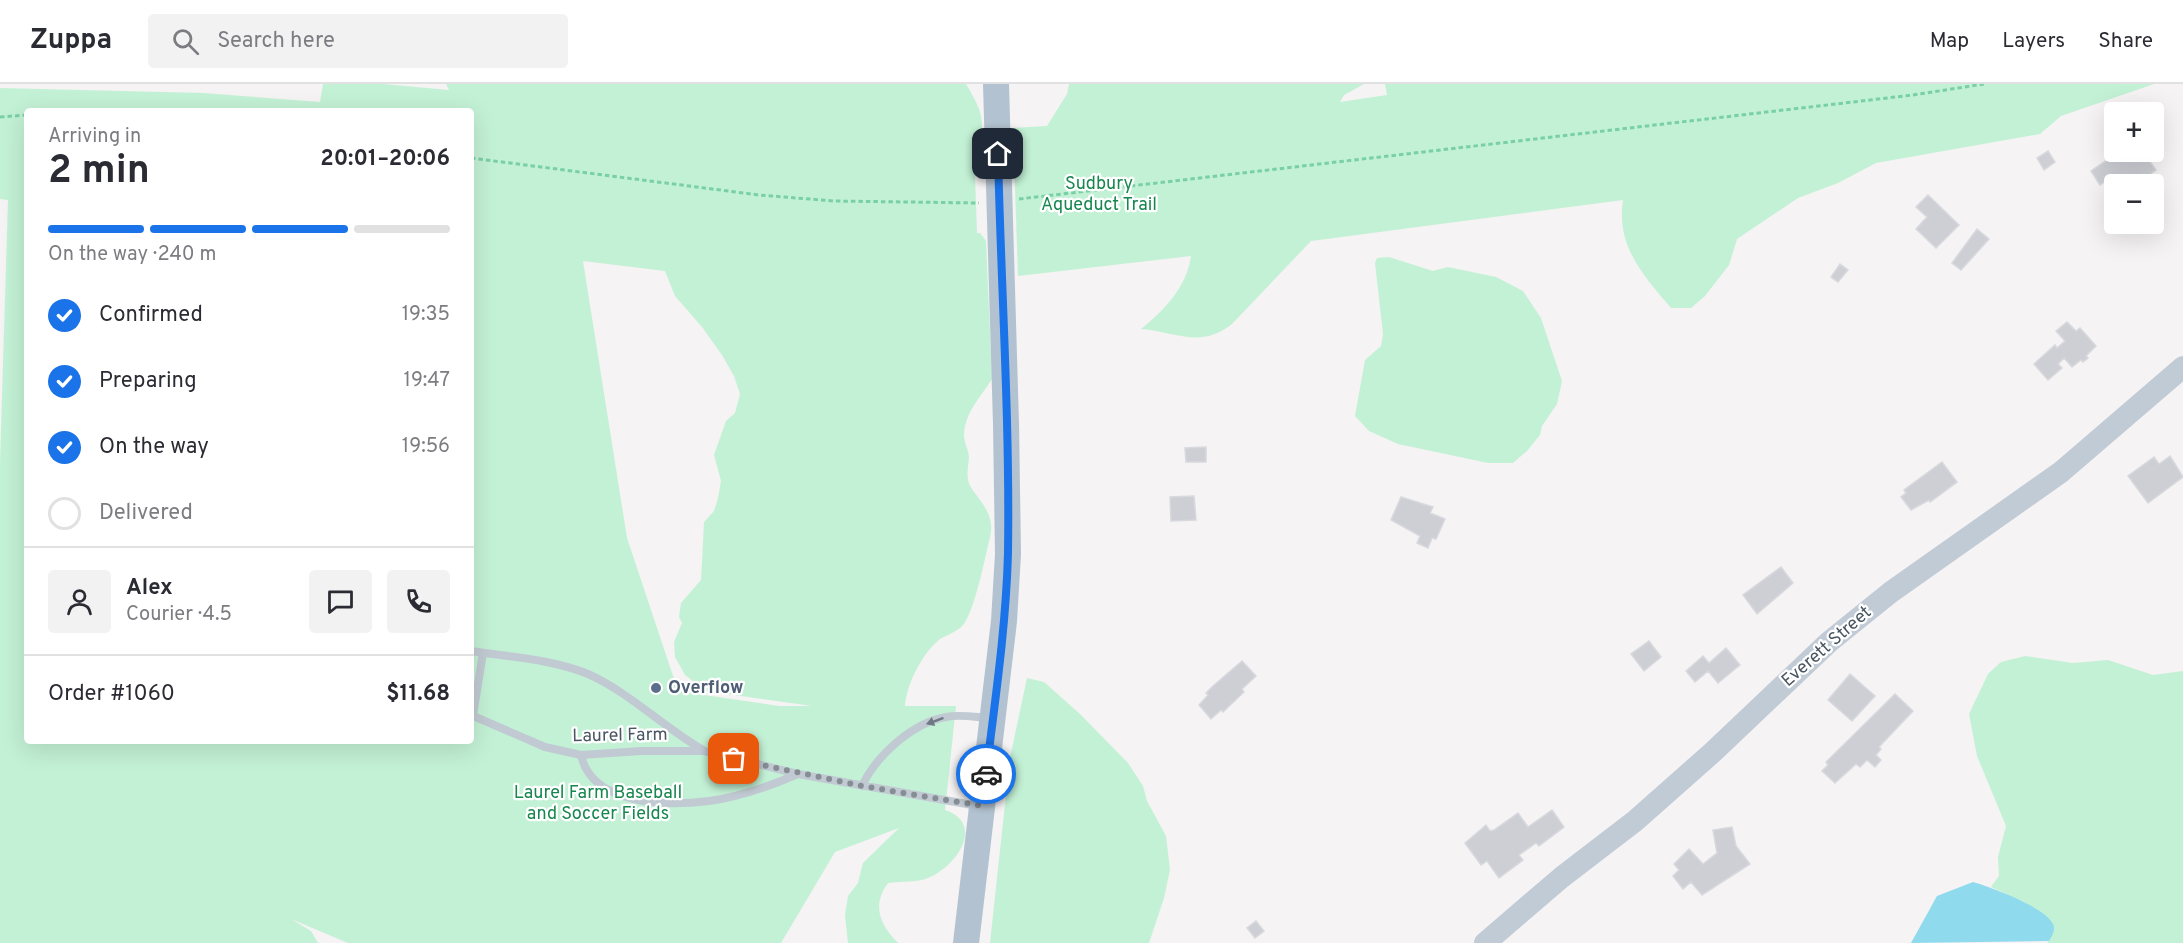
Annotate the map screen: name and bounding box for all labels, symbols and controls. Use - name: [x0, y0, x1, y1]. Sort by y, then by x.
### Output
- search box: [148, 14, 568, 68]
- text: Zuppa: [30, 23, 112, 59]
- icon: search: [169, 25, 202, 58]
- text: Search here: [217, 28, 335, 55]
- text: Map: [1930, 28, 1969, 55]
- text: Layers: [2002, 28, 2065, 55]
- text: Share: [2098, 28, 2153, 55]
- map controls: [2104, 102, 2164, 234]
- button: +: [2104, 102, 2164, 162]
- text: Arriving in: [48, 124, 141, 150]
- pin: [972, 128, 1023, 179]
- icon: home: [981, 137, 1014, 170]
- text: 20:01–20:06: [320, 146, 450, 173]
- text: 2 min: [48, 148, 150, 197]
- park label: Sudbury Aqueduct Trail: [1041, 173, 1157, 217]
- button: −: [2104, 174, 2164, 234]
- text: On the way · 240 m: [48, 242, 216, 268]
- icon: check: [48, 299, 81, 332]
- text: Confirmed: [99, 302, 203, 329]
- text: 19:35: [402, 302, 450, 328]
- icon: check: [48, 365, 81, 398]
- text: Preparing: [99, 368, 197, 395]
- text: 19:47: [403, 368, 450, 394]
- icon: check: [48, 431, 81, 464]
- text: On the way: [99, 434, 209, 461]
- text: 19:56: [402, 434, 450, 460]
- text: Delivered: [99, 500, 193, 527]
- button: person: [48, 570, 111, 633]
- button: chat: [309, 570, 372, 633]
- button: phone: [387, 570, 450, 633]
- text: Alex: [126, 575, 173, 602]
- text: Courier · 4.5: [126, 602, 232, 628]
- street label: Everett Street: [1777, 602, 1877, 692]
- place label: Overflow: [668, 677, 743, 700]
- text: Order #1060: [48, 681, 175, 708]
- text: $11.68: [386, 681, 450, 708]
- marker: Overflow: [649, 681, 663, 695]
- one-way arrow: [926, 716, 944, 726]
- street label: Laurel Farm: [572, 724, 668, 748]
- pin: [708, 733, 759, 784]
- icon: bag: [717, 742, 750, 775]
- courier: [956, 744, 1016, 804]
- icon: car: [970, 758, 1003, 791]
- park label: Laurel Farm Baseball and Soccer Fields: [514, 782, 682, 826]

